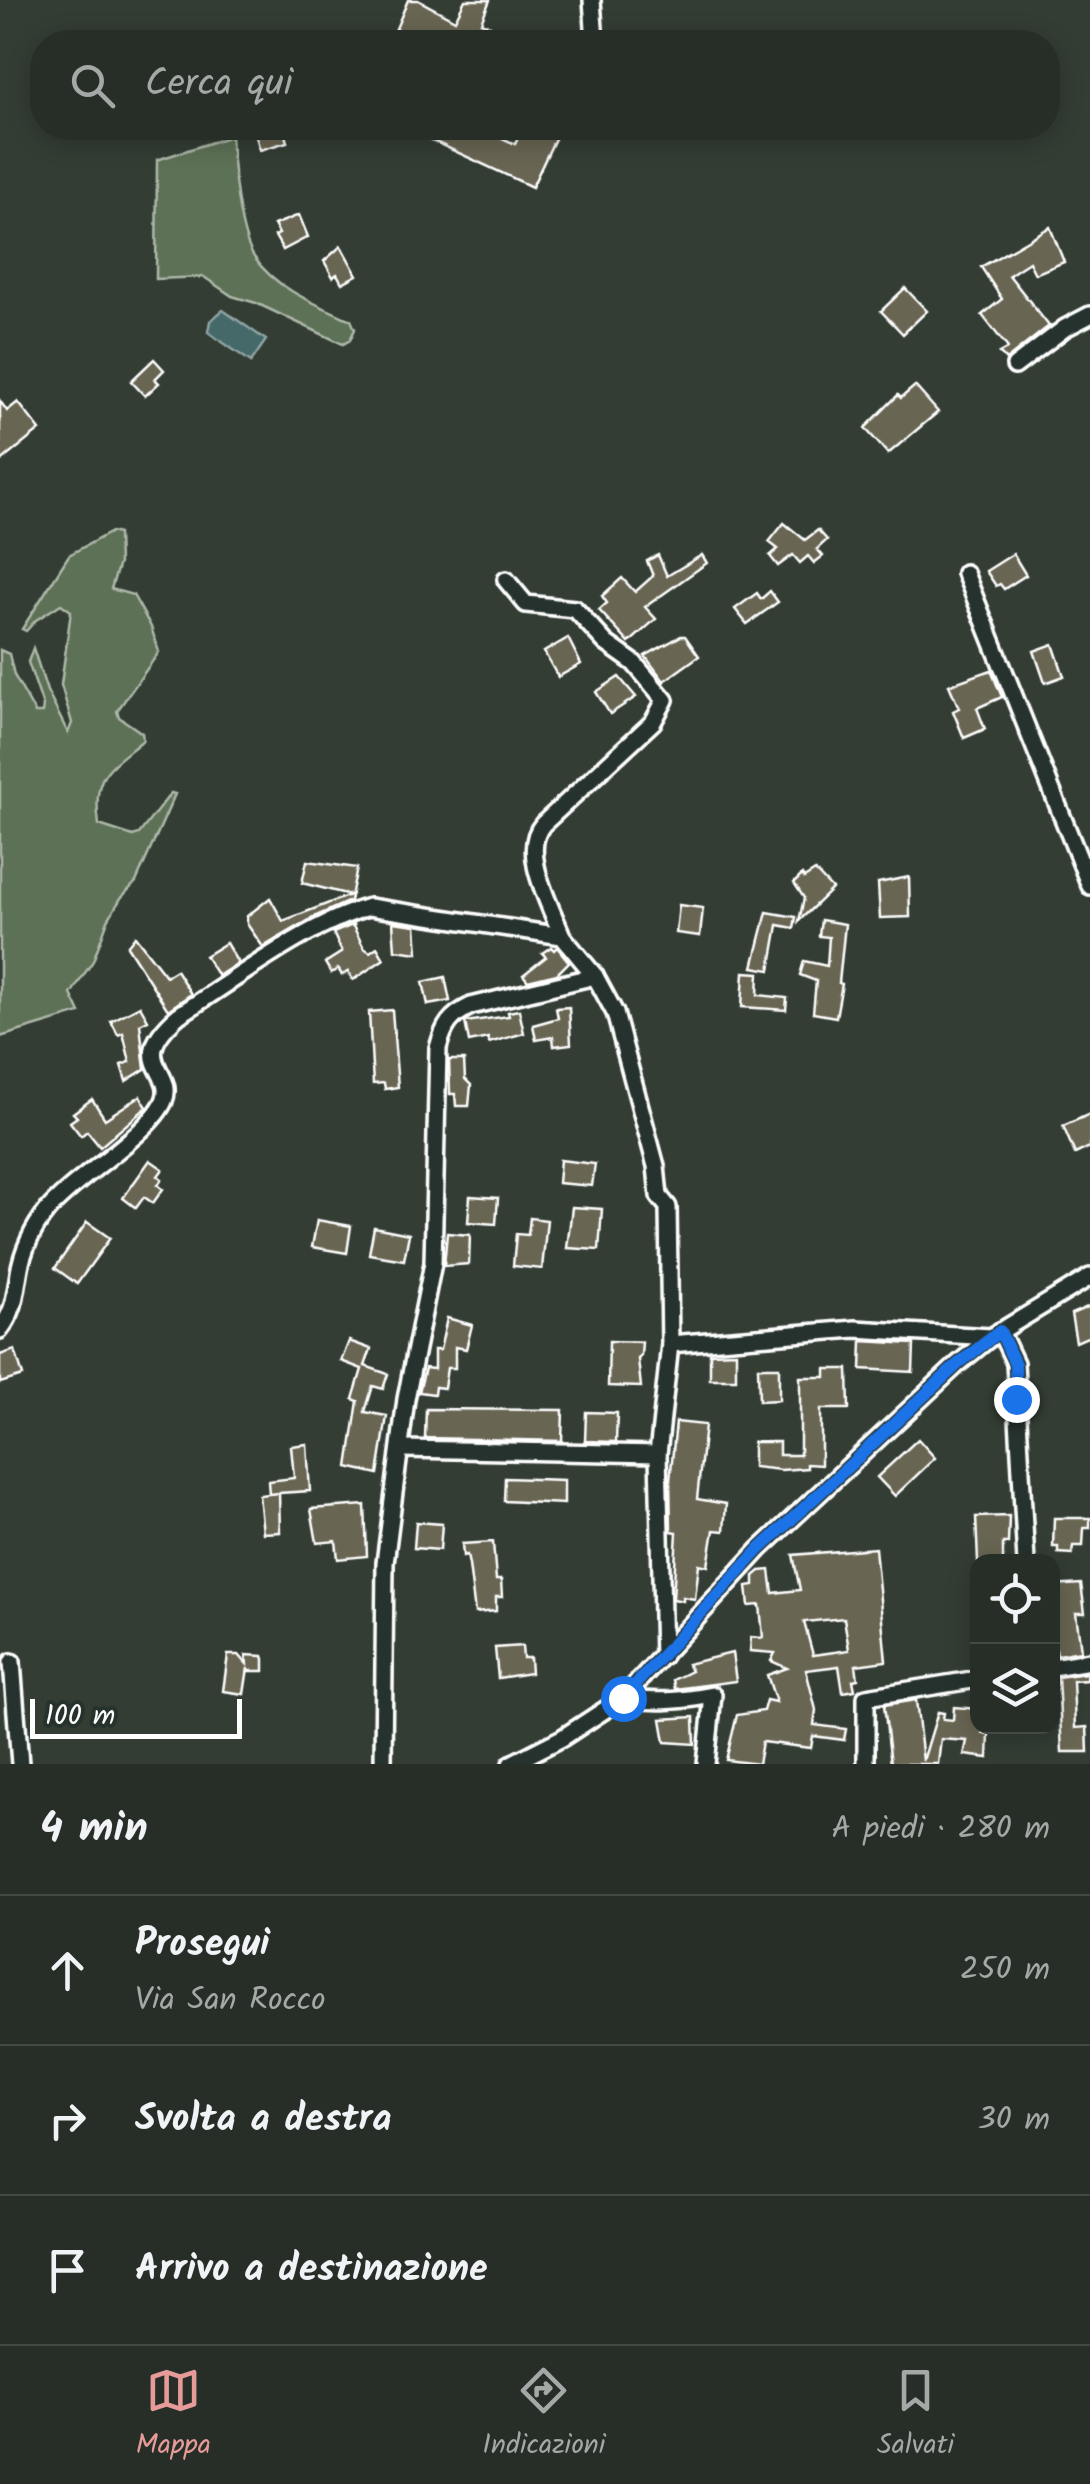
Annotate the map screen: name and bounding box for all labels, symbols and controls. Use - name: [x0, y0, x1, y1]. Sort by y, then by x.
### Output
- search box: [30, 30, 1060, 140]
- text: Cerca qui: [145, 55, 293, 115]
- icon: search: [65, 58, 120, 113]
- route end: [994, 1377, 1040, 1423]
- map controls: [970, 1554, 1060, 1734]
- button: locate: [970, 1554, 1060, 1644]
- button: layers: [970, 1644, 1060, 1734]
- route start: [601, 1676, 647, 1722]
- scale bar: [30, 1694, 242, 1738]
- text: 100 m: [45, 1694, 115, 1739]
- text: 4 min: [40, 1796, 148, 1863]
- text: A piedi · 280 m: [831, 1804, 1050, 1855]
- text: Prosegui: [135, 1915, 270, 1975]
- icon: ahead: [40, 1943, 95, 1998]
- text: 250 m: [960, 1945, 1050, 1996]
- text: Via San Rocco: [135, 1975, 326, 2026]
- text: Svolta a destra: [135, 2090, 392, 2150]
- icon: right: [40, 2093, 95, 2148]
- text: 30 m: [977, 2095, 1050, 2146]
- text: Arrivo a destinazione: [135, 2240, 488, 2300]
- icon: arrive: [40, 2243, 95, 2298]
- tab: Mappa: [136, 2363, 211, 2468]
- tab: Indicazioni: [482, 2363, 605, 2468]
- tab: Salvati: [877, 2363, 954, 2468]

